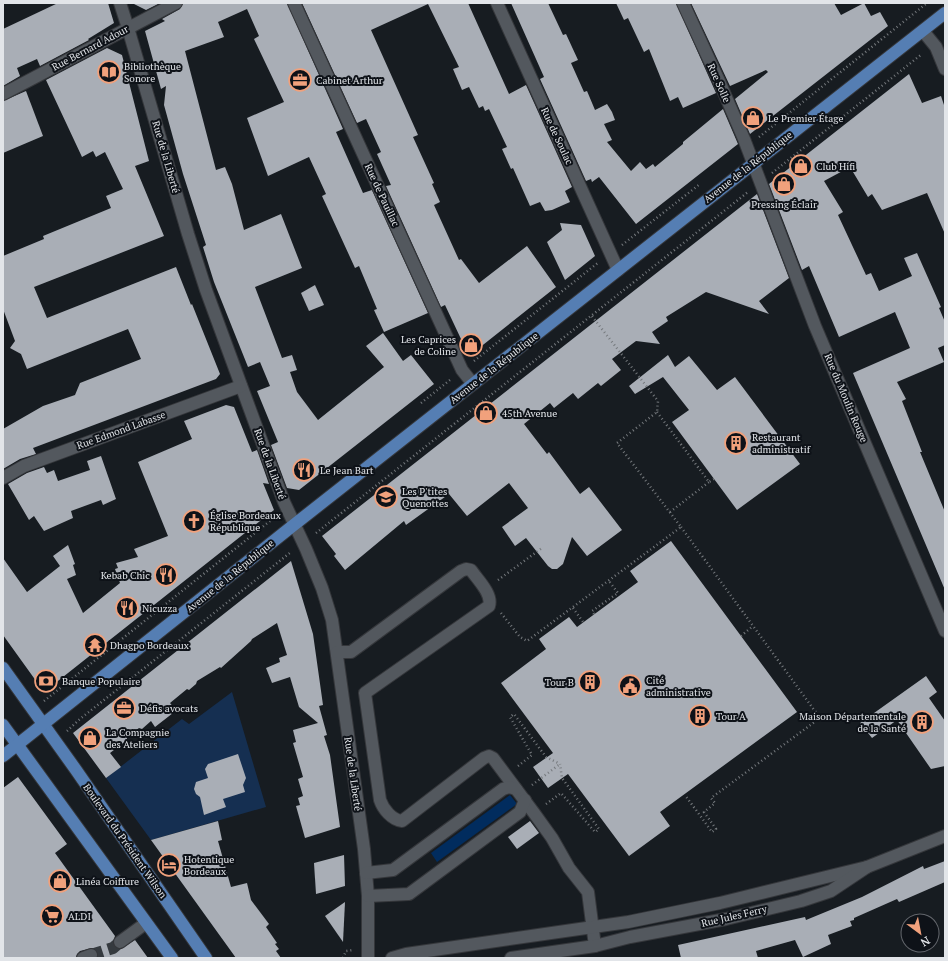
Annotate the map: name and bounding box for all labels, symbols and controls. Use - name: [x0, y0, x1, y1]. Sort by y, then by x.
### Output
- street label: Rue Bernard Adour: [50, 22, 131, 74]
- library icon: Bibliothèque Sonore: [96, 59, 122, 85]
- place label: Bibliothèque Sonore: [124, 60, 181, 85]
- street label: Rue Solle: [705, 61, 733, 105]
- office icon: Cabinet Arthur: [287, 67, 313, 93]
- place label: Cabinet Arthur: [316, 74, 383, 87]
- street label: Rue de Soulac: [538, 105, 576, 167]
- shop icon: Le Premier Étage: [740, 105, 766, 131]
- place label: Le Premier Étage: [768, 112, 844, 125]
- street label: Rue de la Liberté: [149, 119, 183, 195]
- street label: Avenue de la République: [701, 128, 795, 206]
- shop icon: Club Hifi: [788, 153, 814, 179]
- place label: Club Hifi: [816, 160, 855, 173]
- street label: Rue de Pauillac: [362, 161, 402, 229]
- shop icon: Pressing Éclair: [771, 171, 797, 197]
- place label: Pressing Éclair: [751, 198, 817, 211]
- street label: Avenue de la République: [447, 329, 541, 407]
- shop icon: Les Caprices de Coline: [458, 332, 484, 358]
- place label: Les Caprices de Coline: [401, 333, 456, 358]
- street label: Rue du Moulin Rouge: [821, 352, 871, 444]
- shop icon: 45th Avenue: [473, 400, 499, 426]
- place label: 45th Avenue: [502, 407, 557, 420]
- street label: Rue Edmond Labasse: [75, 408, 167, 452]
- street label: Rue de la Liberté: [251, 427, 289, 501]
- building icon: Restaurant administratif: [723, 430, 749, 456]
- place label: Restaurant administratif: [752, 431, 811, 456]
- restaurant icon: Le Jean Bart: [291, 457, 317, 483]
- place label: Le Jean Bart: [320, 464, 374, 477]
- school or university icon: Les P'tites Quenottes: [373, 484, 399, 510]
- place label: Les P'tites Quenottes: [402, 485, 448, 510]
- church icon: Église Bordeaux République: [181, 508, 207, 534]
- place label: Église Bordeaux République: [210, 509, 282, 534]
- street label: Avenue de la République: [184, 537, 276, 615]
- restaurant icon: Kebab Chic: [153, 562, 179, 588]
- place label: Kebab Chic: [101, 569, 150, 582]
- restaurant icon: Nicuzza: [114, 595, 140, 621]
- place label: Nicuzza: [142, 602, 177, 615]
- temple icon: Dhagpo Bordeaux: [82, 632, 108, 658]
- place label: Dhagpo Bordeaux: [110, 639, 190, 652]
- bank icon: Banque Populaire: [33, 668, 59, 694]
- building icon: Tour B: [577, 669, 603, 695]
- public building icon: Cité administrative: [617, 673, 643, 699]
- place label: Cité administrative: [646, 674, 711, 699]
- place label: Banque Populaire: [62, 675, 140, 688]
- place label: Tour B: [545, 676, 574, 689]
- office icon: Défis avocats: [111, 695, 137, 721]
- place label: Défis avocats: [140, 702, 198, 715]
- building icon: Tour A: [687, 703, 713, 729]
- building icon: Maison Départementale de la Santé: [909, 709, 935, 735]
- place label: Tour A: [716, 710, 746, 723]
- place label: Maison Départementale de la Santé: [799, 710, 906, 735]
- shop icon: La Compagnie des Ateliers: [77, 725, 103, 751]
- place label: La Compagnie des Ateliers: [106, 726, 169, 751]
- street label: Rue de la Liberté: [341, 736, 365, 812]
- street label: Boulevard du Président Wilson: [80, 781, 170, 901]
- hotel icon: Hotentique Bordeaux: [156, 852, 182, 878]
- place label: Hotentique Bordeaux: [184, 853, 234, 878]
- shop icon: Linéa Coiffure: [47, 868, 73, 894]
- place label: Linéa Coiffure: [76, 875, 139, 888]
- street label: Rue Jules Ferry: [700, 902, 769, 930]
- supermarket icon: ALDI: [39, 903, 65, 929]
- place label: ALDI: [68, 910, 91, 923]
- north arrow: [900, 913, 940, 953]
- text: N: [917, 933, 933, 950]

